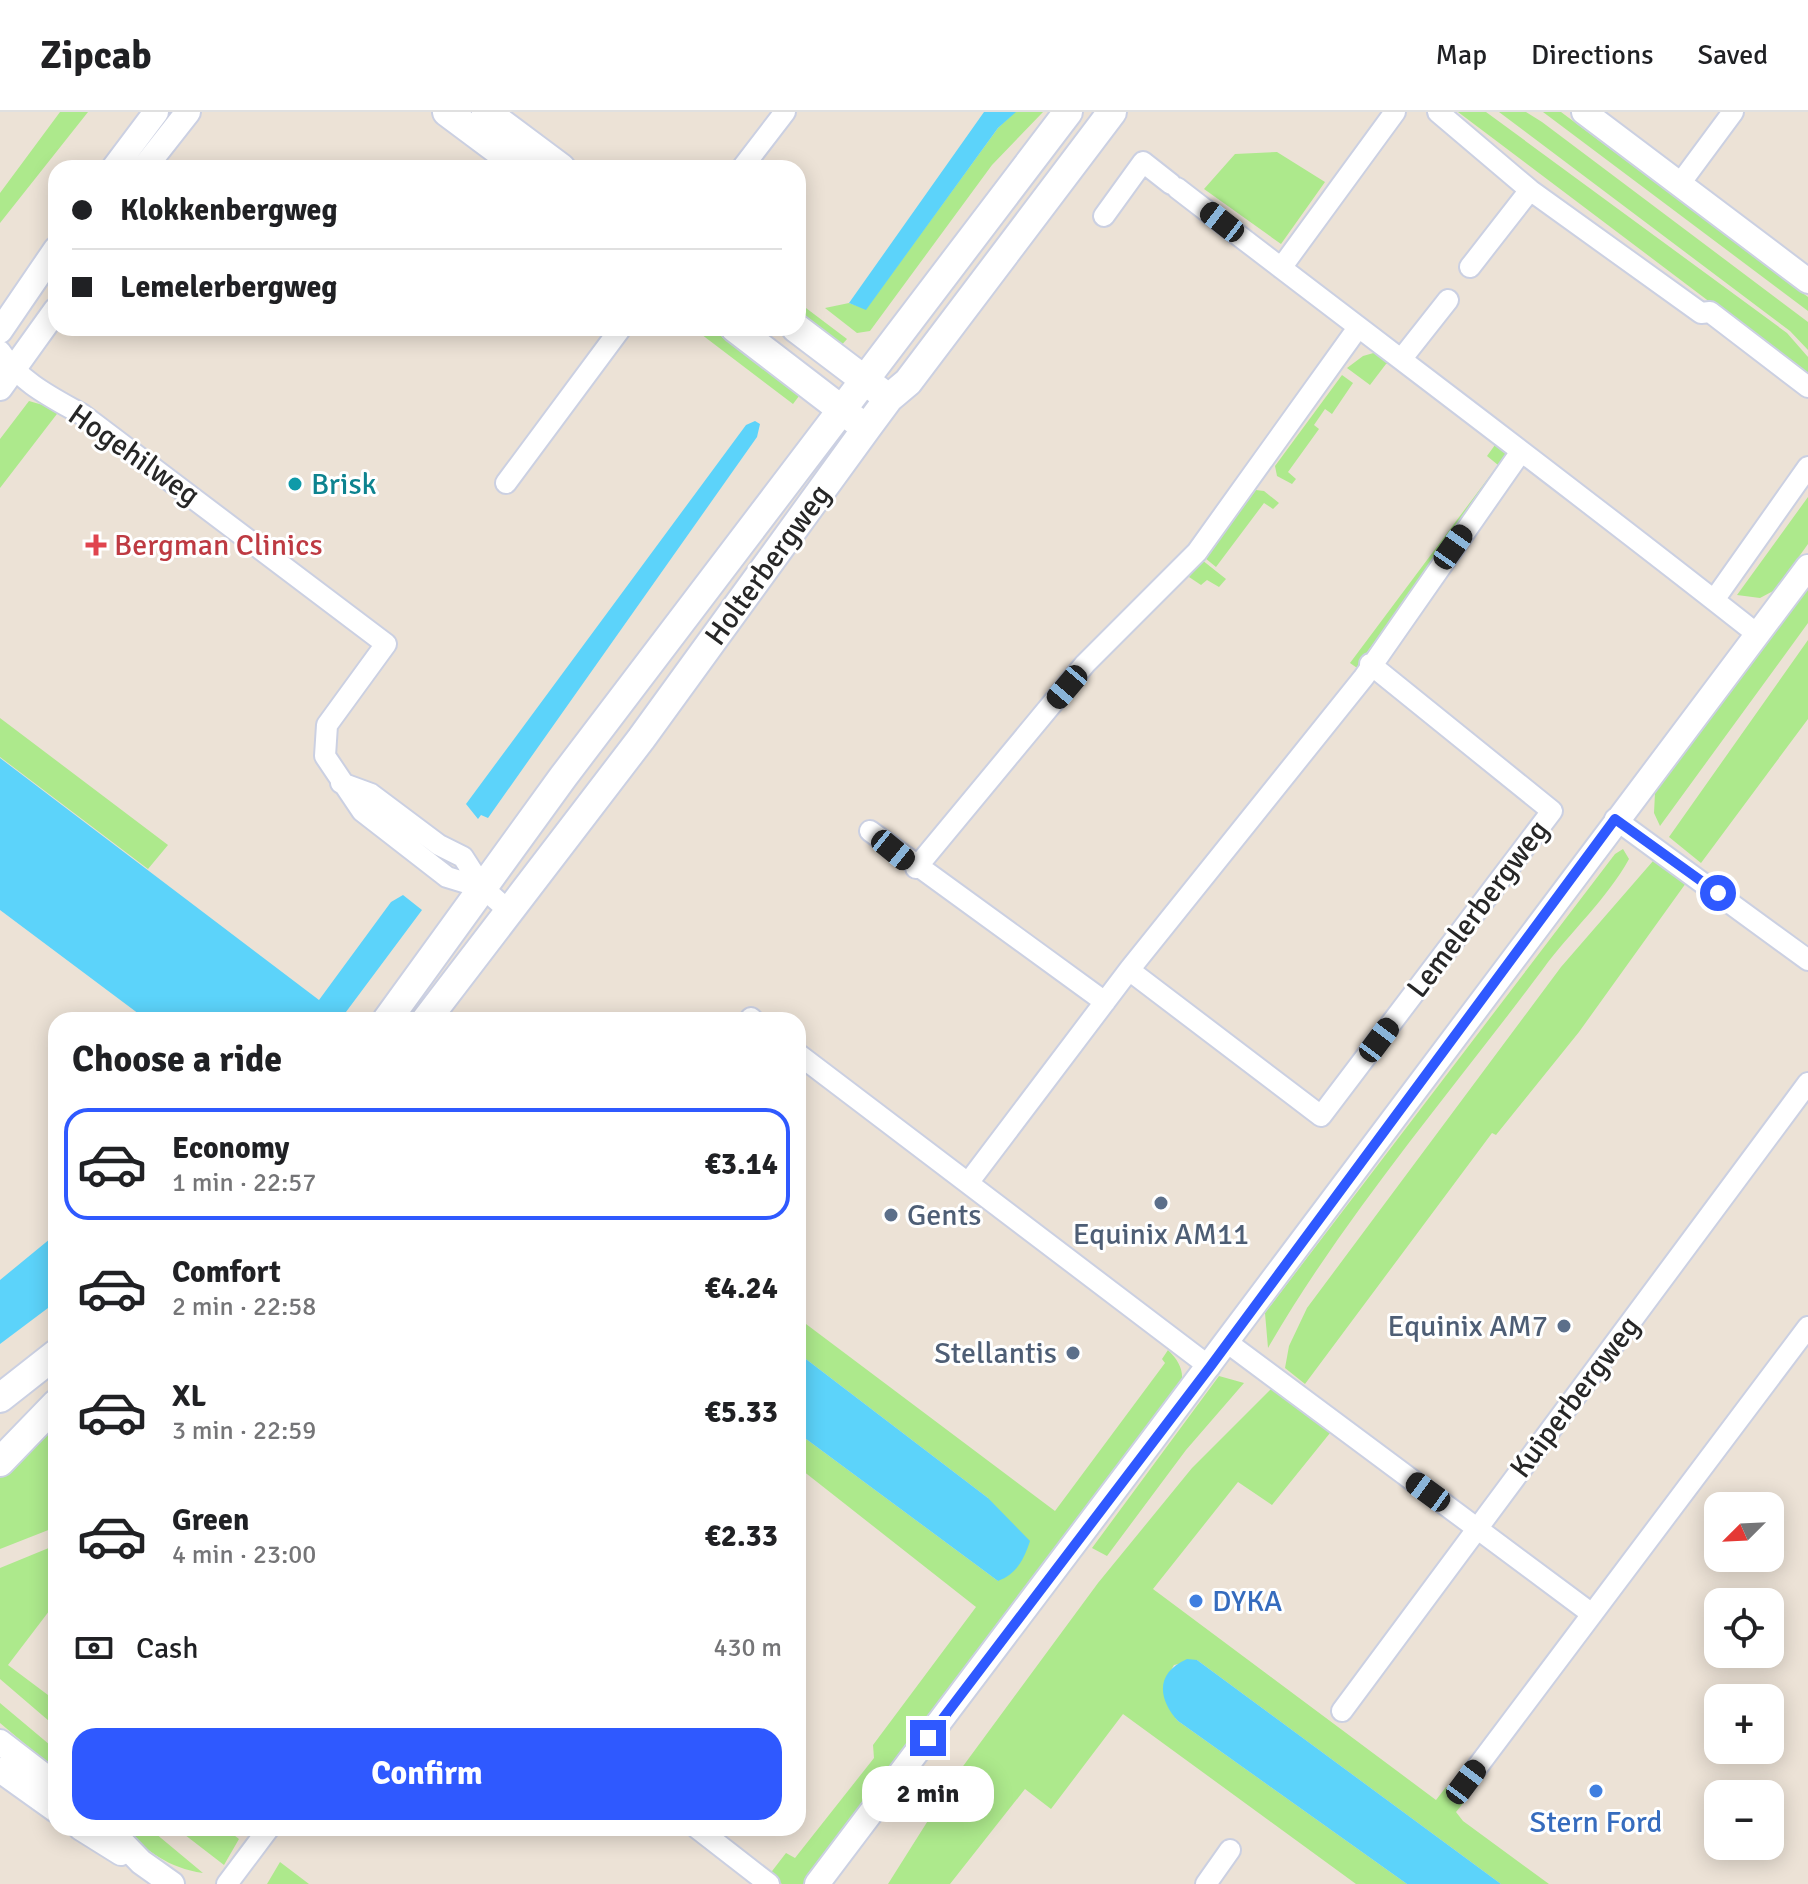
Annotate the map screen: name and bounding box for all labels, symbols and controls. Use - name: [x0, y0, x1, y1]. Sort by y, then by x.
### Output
- text: Zipcab: [40, 32, 152, 79]
- text: Map: [1435, 38, 1487, 72]
- text: Directions: [1531, 38, 1653, 72]
- text: Saved: [1697, 38, 1768, 72]
- text: Klokkenbergweg: [120, 192, 338, 229]
- car: [1196, 198, 1248, 246]
- text: Lemelerbergweg: [120, 269, 337, 306]
- street label: Hogehilweg: [61, 396, 207, 514]
- place label: Brisk: [311, 466, 377, 503]
- marker: Brisk: [286, 475, 304, 493]
- street label: Holterbergweg: [697, 477, 839, 653]
- car: [1429, 520, 1477, 574]
- place label: Bergman Clinics: [114, 527, 323, 564]
- marker: Bergman Clinics: [85, 534, 107, 556]
- car: [1042, 661, 1092, 713]
- street label: Lemelerbergweg: [1399, 813, 1557, 1005]
- car: [867, 826, 919, 874]
- route start: [1700, 875, 1736, 911]
- car: [1355, 1014, 1403, 1066]
- text: Choose a ride: [72, 1037, 282, 1082]
- icon: car: [76, 1128, 148, 1200]
- text: Economy: [172, 1130, 289, 1167]
- text: €3.14: [705, 1146, 778, 1183]
- text: 1 min · 22:57: [172, 1167, 316, 1199]
- marker: Equinix AM11: [1152, 1194, 1170, 1212]
- place label: Gents: [907, 1197, 981, 1234]
- marker: Gents: [882, 1206, 900, 1224]
- place label: Equinix AM11: [1073, 1216, 1249, 1253]
- icon: car: [76, 1252, 148, 1324]
- text: Comfort: [172, 1254, 281, 1291]
- text: €4.24: [705, 1270, 778, 1307]
- text: 2 min · 22:58: [172, 1291, 316, 1323]
- place label: Equinix AM7: [1388, 1308, 1548, 1345]
- street label: Kuiperbergweg: [1502, 1309, 1648, 1485]
- marker: Equinix AM7: [1555, 1317, 1573, 1335]
- place label: Stellantis: [934, 1335, 1057, 1372]
- marker: Stellantis: [1064, 1344, 1082, 1362]
- icon: car: [76, 1376, 148, 1448]
- text: XL: [172, 1378, 206, 1415]
- text: €5.33: [705, 1394, 778, 1431]
- text: 3 min · 22:59: [172, 1415, 316, 1447]
- car: [1402, 1468, 1454, 1516]
- north arrow: [1704, 1492, 1784, 1572]
- map controls: [1704, 1492, 1784, 1860]
- icon: car: [76, 1500, 148, 1572]
- text: Green: [172, 1502, 249, 1539]
- text: €2.33: [705, 1518, 778, 1555]
- text: 4 min · 23:00: [172, 1539, 316, 1571]
- place label: DYKA: [1212, 1583, 1282, 1620]
- button: locate: [1704, 1588, 1784, 1668]
- marker: DYKA: [1187, 1592, 1205, 1610]
- icon: cash: [72, 1626, 116, 1670]
- text: Cash: [136, 1630, 199, 1667]
- text: 430 m: [713, 1632, 782, 1664]
- button: +: [1704, 1684, 1784, 1764]
- route end: [910, 1720, 946, 1756]
- button: Confirm: [72, 1728, 782, 1820]
- car: [1442, 1756, 1490, 1808]
- callout: 2 min: [862, 1766, 994, 1822]
- text: 2 min: [897, 1778, 959, 1810]
- button: −: [1704, 1780, 1784, 1860]
- marker: Stern Ford: [1587, 1782, 1605, 1800]
- place label: Stern Ford: [1530, 1804, 1662, 1841]

